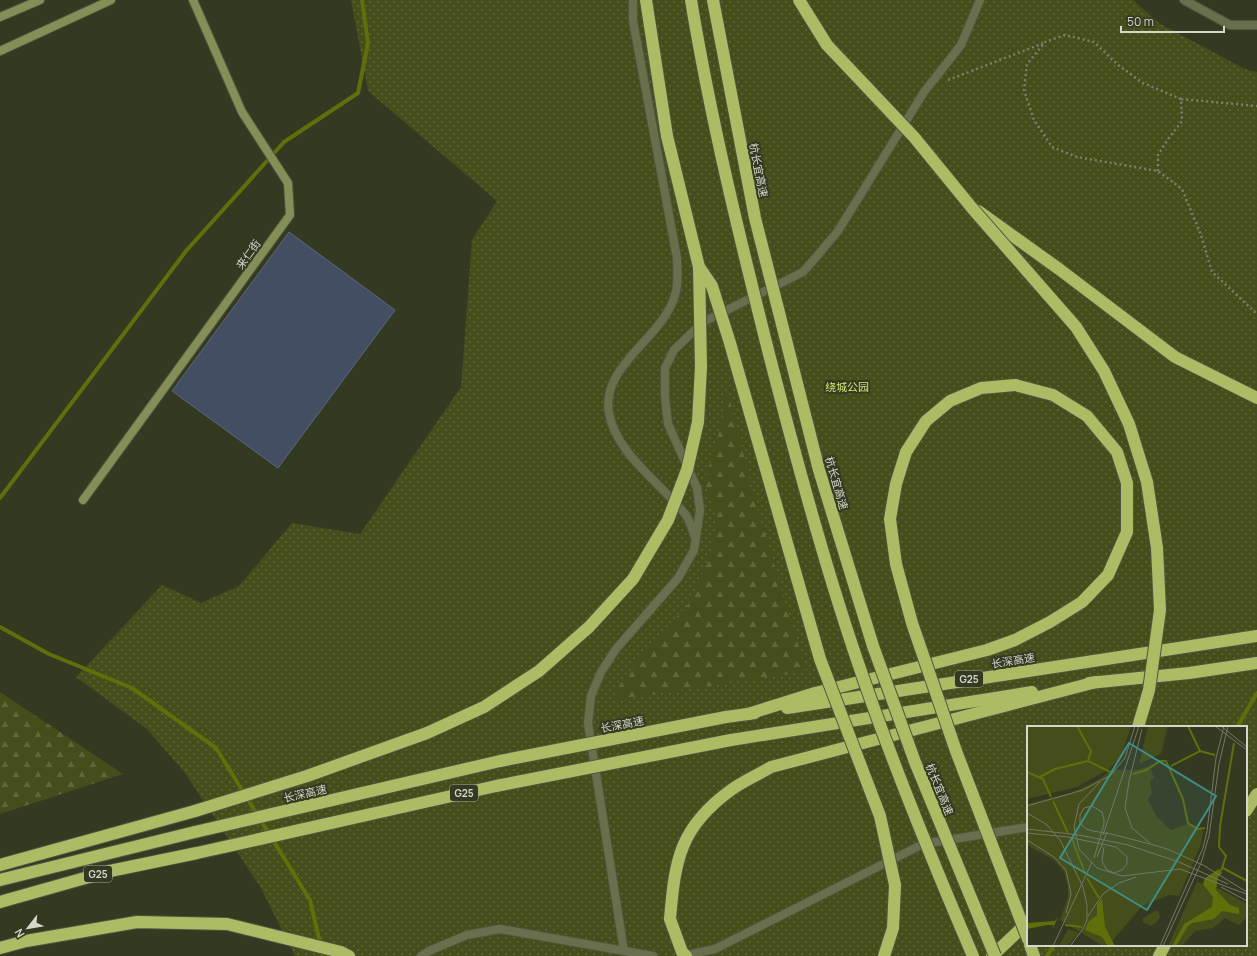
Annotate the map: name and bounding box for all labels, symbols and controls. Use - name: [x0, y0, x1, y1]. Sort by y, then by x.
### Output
- scale bar: [1121, 8, 1224, 34]
- text: 50 m: [1127, 13, 1154, 30]
- street label: 杭长宜高速: [746, 142, 772, 198]
- street label: 来仁街: [232, 236, 264, 272]
- park label: 绕城公园: [825, 379, 869, 394]
- street label: 杭长宜高速: [822, 454, 852, 512]
- street label: 长深高速: [990, 649, 1036, 671]
- road number: G25: [955, 671, 983, 687]
- street label: 长深高速: [599, 712, 645, 736]
- inset map: [1027, 726, 1247, 946]
- street label: 杭长宜高速: [923, 761, 957, 817]
- street label: 长深高速: [282, 781, 328, 805]
- road number: G25: [450, 785, 478, 801]
- road number: G25: [84, 866, 112, 882]
- north arrow: [8, 908, 48, 948]
- text: N: [10, 926, 27, 941]

